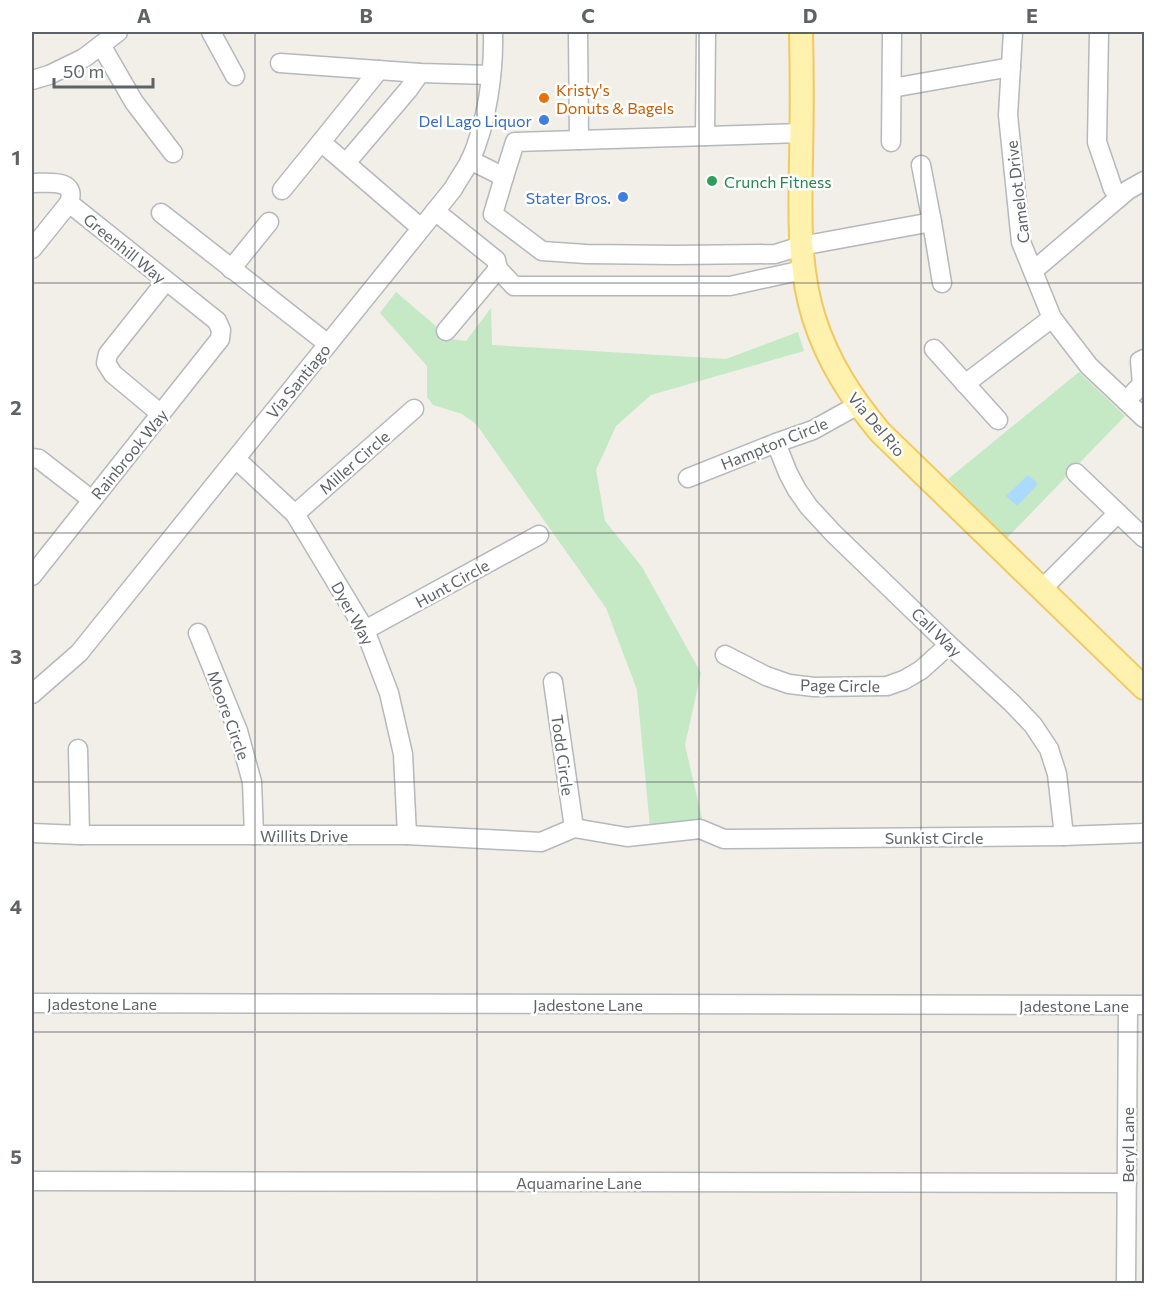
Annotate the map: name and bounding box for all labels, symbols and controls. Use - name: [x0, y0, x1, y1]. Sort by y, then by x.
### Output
- text: A: [137, 3, 151, 27]
- text: B: [359, 3, 373, 27]
- text: C: [581, 3, 595, 27]
- text: D: [803, 3, 817, 27]
- text: E: [1026, 3, 1038, 27]
- scale bar: [54, 51, 153, 89]
- text: 50 m: [63, 60, 104, 82]
- place label: Kristy's Donuts & Bagels: [556, 80, 674, 117]
- marker: Kristy's Donuts & Bagels: [537, 91, 551, 105]
- place label: Del Lago Liquor: [418, 111, 533, 130]
- marker: Del Lago Liquor: [537, 113, 551, 127]
- street label: Camelot Drive: [1001, 139, 1033, 245]
- text: 1: [11, 145, 21, 169]
- place label: Crunch Fitness: [724, 172, 832, 191]
- marker: Crunch Fitness: [705, 174, 719, 188]
- place label: Stater Bros.: [526, 188, 611, 207]
- marker: Stater Bros.: [616, 190, 630, 204]
- street label: Greenhill Way: [80, 209, 170, 287]
- street label: Via Santiago: [262, 340, 334, 422]
- street label: Via Del Rio: [845, 388, 909, 460]
- text: 2: [10, 395, 22, 419]
- street label: Rainbrook Way: [87, 405, 171, 503]
- street label: Hampton Circle: [718, 413, 830, 473]
- street label: Miller Circle: [315, 426, 393, 498]
- street label: Hunt Circle: [412, 555, 492, 611]
- street label: Dyer Way: [328, 578, 378, 648]
- street label: Call Way: [908, 603, 966, 661]
- text: 3: [10, 644, 22, 668]
- street label: Moore Circle: [204, 668, 254, 762]
- street label: Page Circle: [800, 675, 880, 695]
- street label: Todd Circle: [548, 713, 578, 797]
- street label: Willits Drive: [260, 826, 348, 845]
- street label: Sunkist Circle: [885, 828, 983, 847]
- text: 4: [10, 894, 22, 918]
- street label: Jadestone Lane: [47, 994, 157, 1013]
- street label: Jadestone Lane: [533, 995, 643, 1014]
- street label: Jadestone Lane: [1019, 996, 1129, 1015]
- street label: Beryl Lane: [1118, 1107, 1137, 1183]
- text: 5: [10, 1144, 22, 1168]
- street label: Aquamarine Lane: [516, 1173, 642, 1192]

